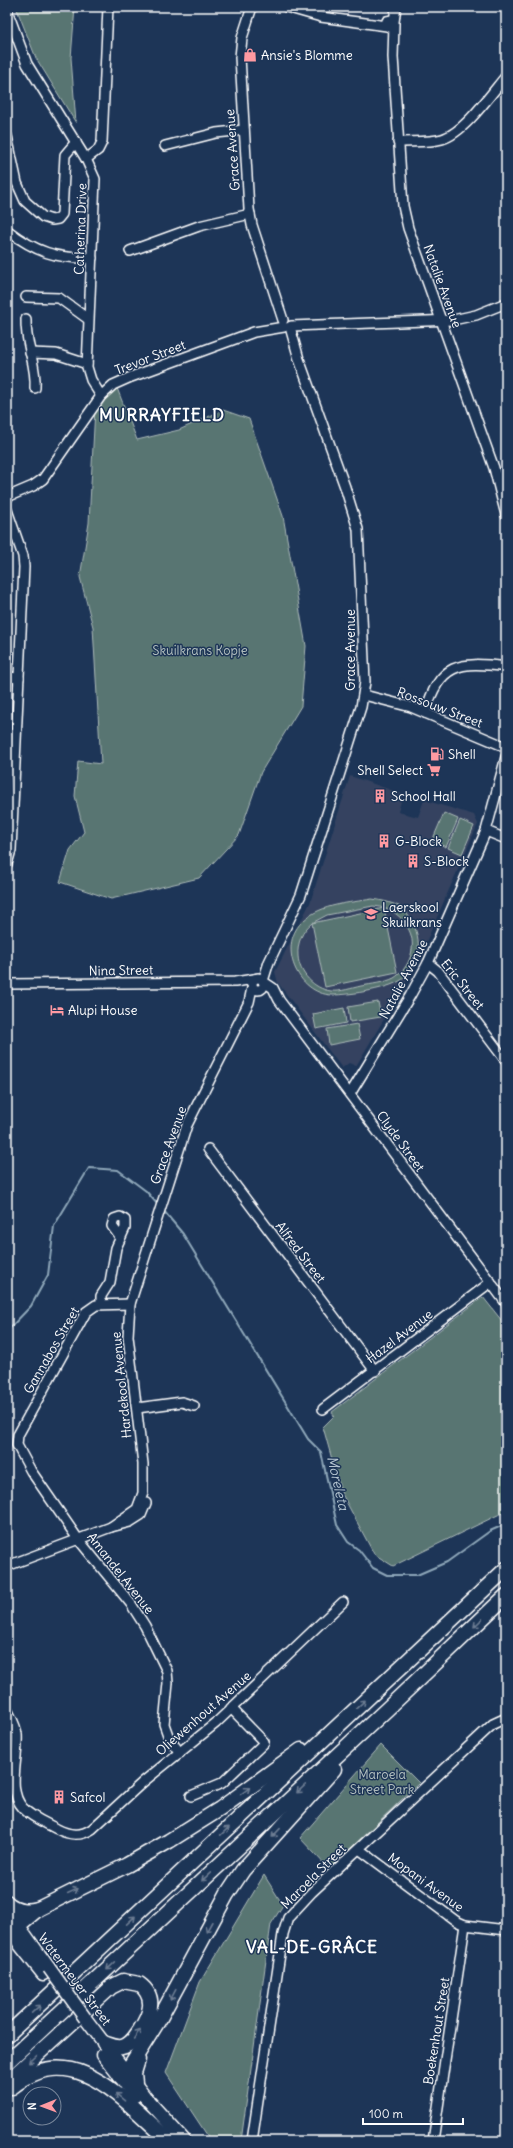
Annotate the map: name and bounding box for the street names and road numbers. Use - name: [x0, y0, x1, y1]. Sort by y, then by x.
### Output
- street label: Grace Avenue: [221, 108, 244, 191]
- street label: Catherina Drive: [70, 183, 91, 275]
- street label: Natalie Avenue: [420, 242, 465, 330]
- street label: Trevor Street: [112, 336, 189, 379]
- street label: Grace Avenue: [342, 609, 359, 691]
- street label: Rossouw Street: [395, 683, 486, 732]
- street label: Natalie Avenue: [375, 937, 432, 1022]
- street label: Eric Street: [437, 956, 489, 1014]
- street label: Nina Street: [89, 961, 154, 980]
- street label: Grace Avenue: [146, 1104, 190, 1187]
- street label: Clyde Street: [373, 1107, 429, 1176]
- street label: Alfred Street: [272, 1218, 330, 1287]
- street label: Gannabos Street: [20, 1303, 83, 1397]
- street label: Hazel Avenue: [363, 1306, 436, 1367]
- street label: Hardekool Avenue: [107, 1331, 136, 1439]
- street label: Amandel Avenue: [83, 1529, 158, 1617]
- street label: Oliewenhout Avenue: [152, 1667, 255, 1760]
- street label: Maroela Street: [277, 1840, 350, 1913]
- street label: Mopani Avenue: [384, 1849, 467, 1916]
- street label: Watermeyer Street: [34, 1930, 115, 2029]
- street label: Boekenhout Street: [420, 1976, 453, 2086]

